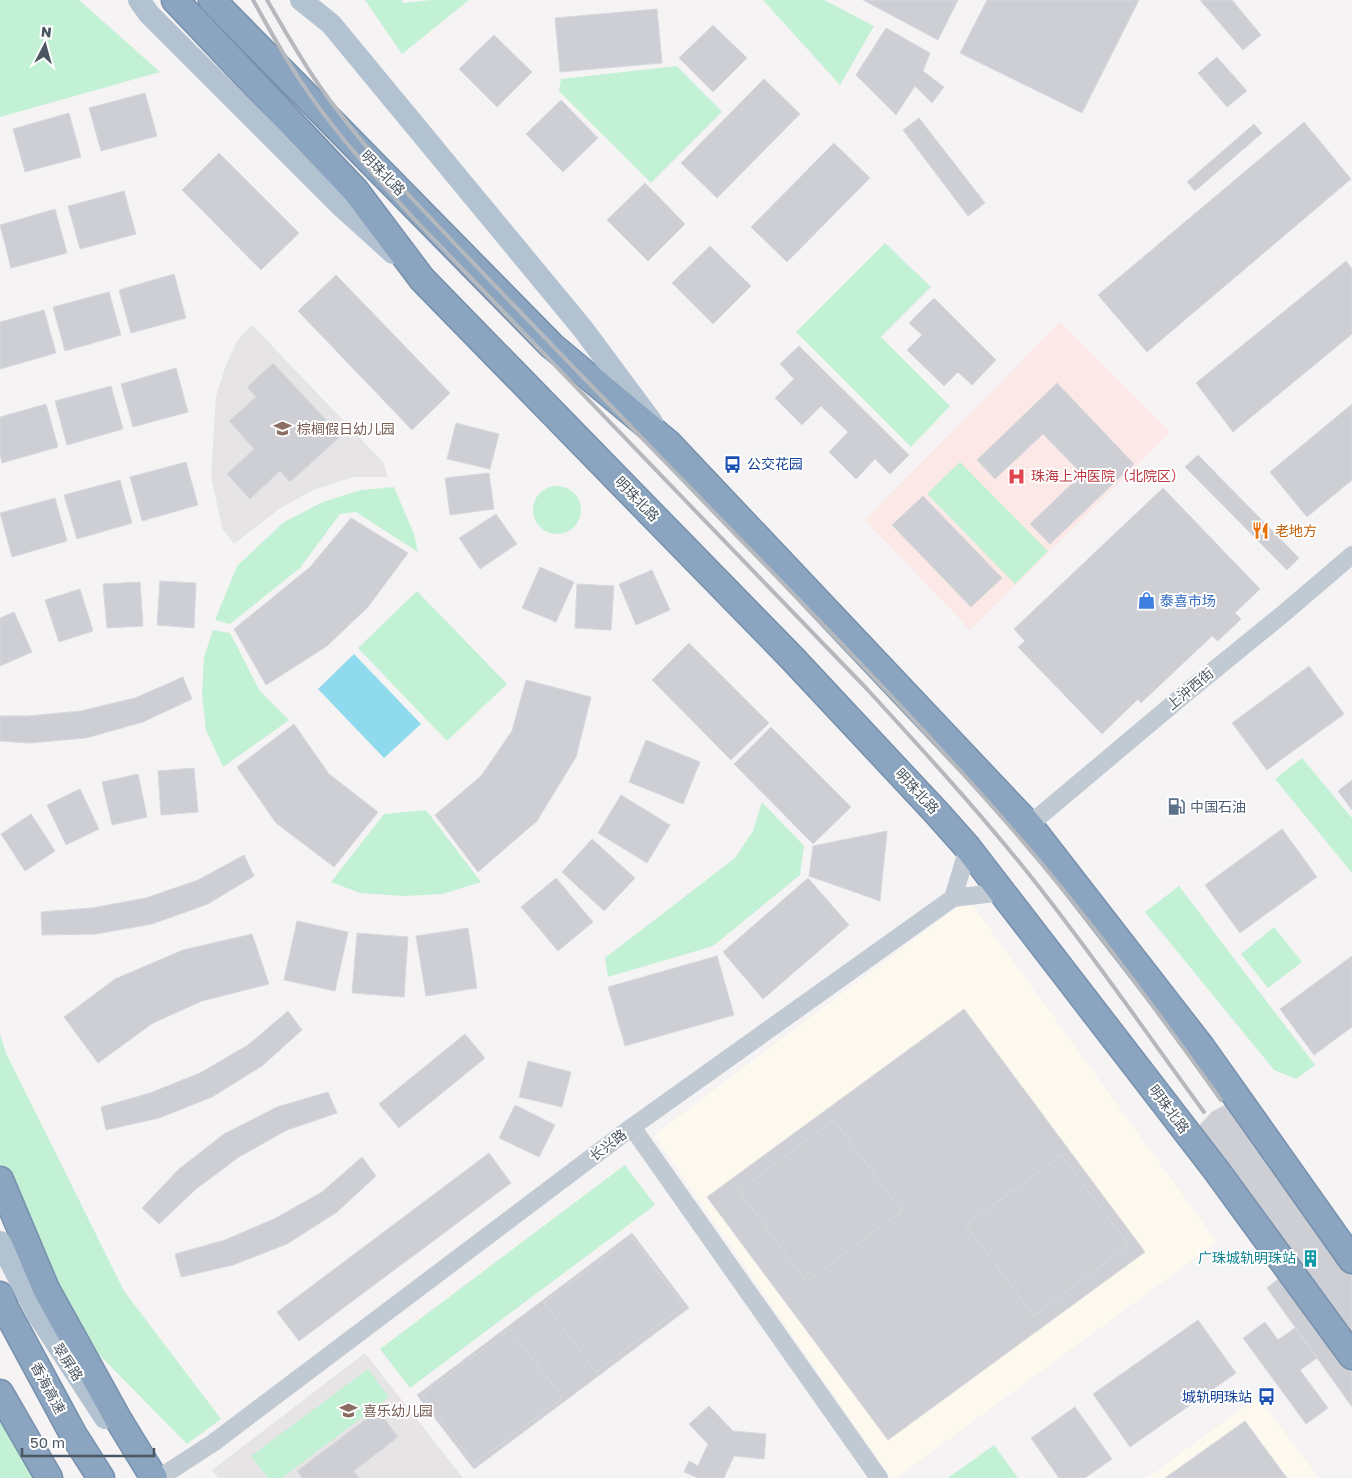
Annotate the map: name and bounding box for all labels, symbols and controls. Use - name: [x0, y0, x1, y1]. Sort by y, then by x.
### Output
- north arrow: [20, 20, 70, 70]
- text: N: [40, 23, 53, 41]
- street label: 明珠北路: [358, 147, 409, 199]
- school or university icon: 棕榈假日幼儿园: [273, 419, 293, 439]
- place label: 棕榈假日幼儿园: [297, 420, 395, 437]
- bus stop icon: 公交花园: [723, 454, 743, 474]
- place label: 公交花园: [747, 455, 803, 472]
- hospital icon: 珠海上冲医院（北院区）: [1007, 466, 1027, 486]
- place label: 珠海上冲医院（北院区）: [1031, 467, 1185, 484]
- street label: 明珠北路: [612, 473, 663, 525]
- restaurant icon: 老地方: [1251, 521, 1271, 541]
- place label: 老地方: [1275, 522, 1317, 539]
- shop icon: 泰喜市场: [1136, 591, 1156, 611]
- place label: 泰喜市场: [1160, 592, 1216, 609]
- street label: 上沖西街: [1163, 664, 1217, 713]
- street label: 明珠北路: [892, 764, 943, 817]
- fuel station icon: 中国石油: [1166, 797, 1186, 817]
- place label: 中国石油: [1190, 798, 1246, 815]
- street label: 明珠北路: [1146, 1081, 1193, 1136]
- street label: 长兴路: [586, 1125, 630, 1164]
- building icon: 广珠城轨明珠站: [1300, 1248, 1320, 1268]
- place label: 广珠城轨明珠站: [1198, 1249, 1296, 1266]
- street label: 翠屏路: [50, 1339, 87, 1384]
- street label: 香海高速: [28, 1359, 69, 1416]
- bus stop icon: 城轨明珠站: [1256, 1387, 1276, 1407]
- place label: 城轨明珠站: [1182, 1388, 1252, 1405]
- school or university icon: 喜乐幼儿园: [339, 1401, 359, 1421]
- place label: 喜乐幼儿园: [363, 1402, 433, 1419]
- scale bar: [22, 1426, 155, 1458]
- text: 50 m: [30, 1433, 65, 1451]

